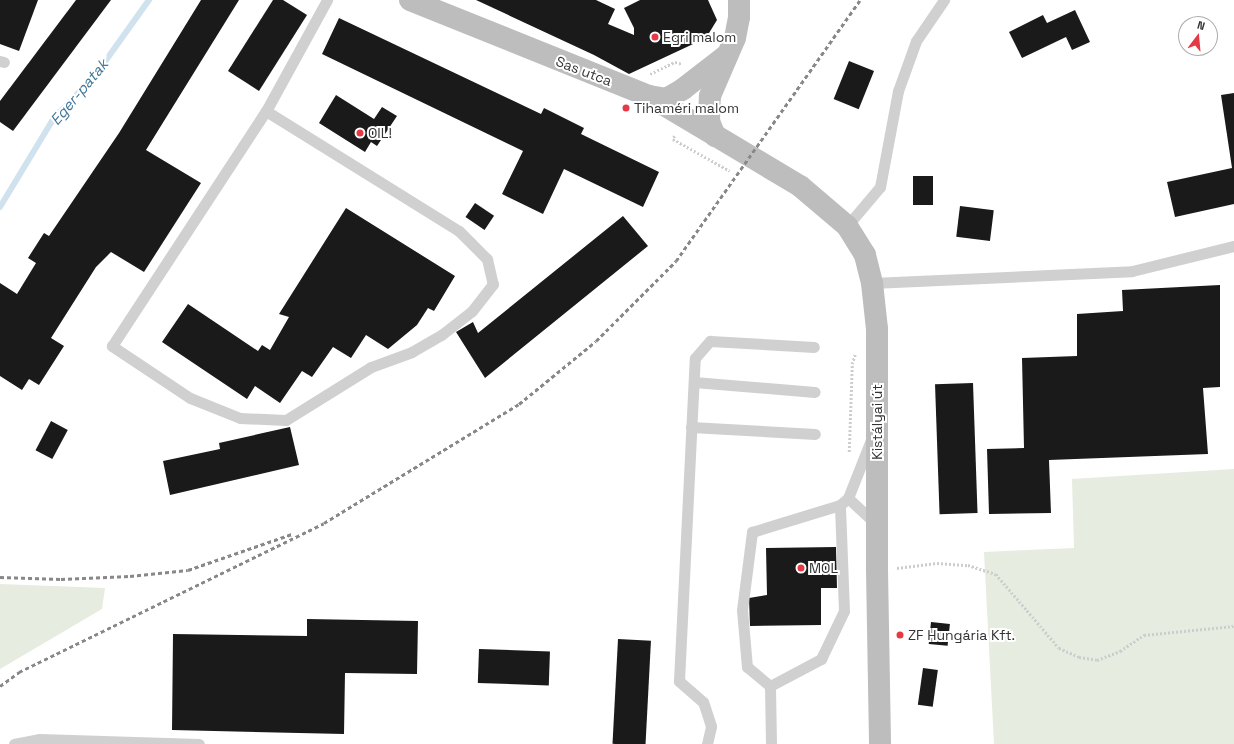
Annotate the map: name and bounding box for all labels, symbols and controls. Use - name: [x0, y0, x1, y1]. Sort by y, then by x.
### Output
- north arrow: [1178, 16, 1218, 56]
- text: N: [1196, 18, 1207, 33]
- place label: Egri malom: [663, 29, 736, 45]
- marker: Egri malom: [650, 32, 660, 42]
- street label: Sas utca: [554, 53, 614, 89]
- water label: Eger-patak: [46, 55, 112, 129]
- place label: Tihaméri malom: [634, 100, 739, 116]
- marker: Tihaméri malom: [621, 103, 631, 113]
- place label: OIL!: [368, 125, 392, 141]
- marker: OIL!: [355, 128, 365, 138]
- street label: Kistályai út: [869, 384, 885, 460]
- place label: MOL: [809, 560, 838, 576]
- marker: MOL: [796, 563, 806, 573]
- place label: ZF Hungária Kft.: [908, 627, 1015, 643]
- marker: ZF Hungária Kft.: [895, 630, 905, 640]

